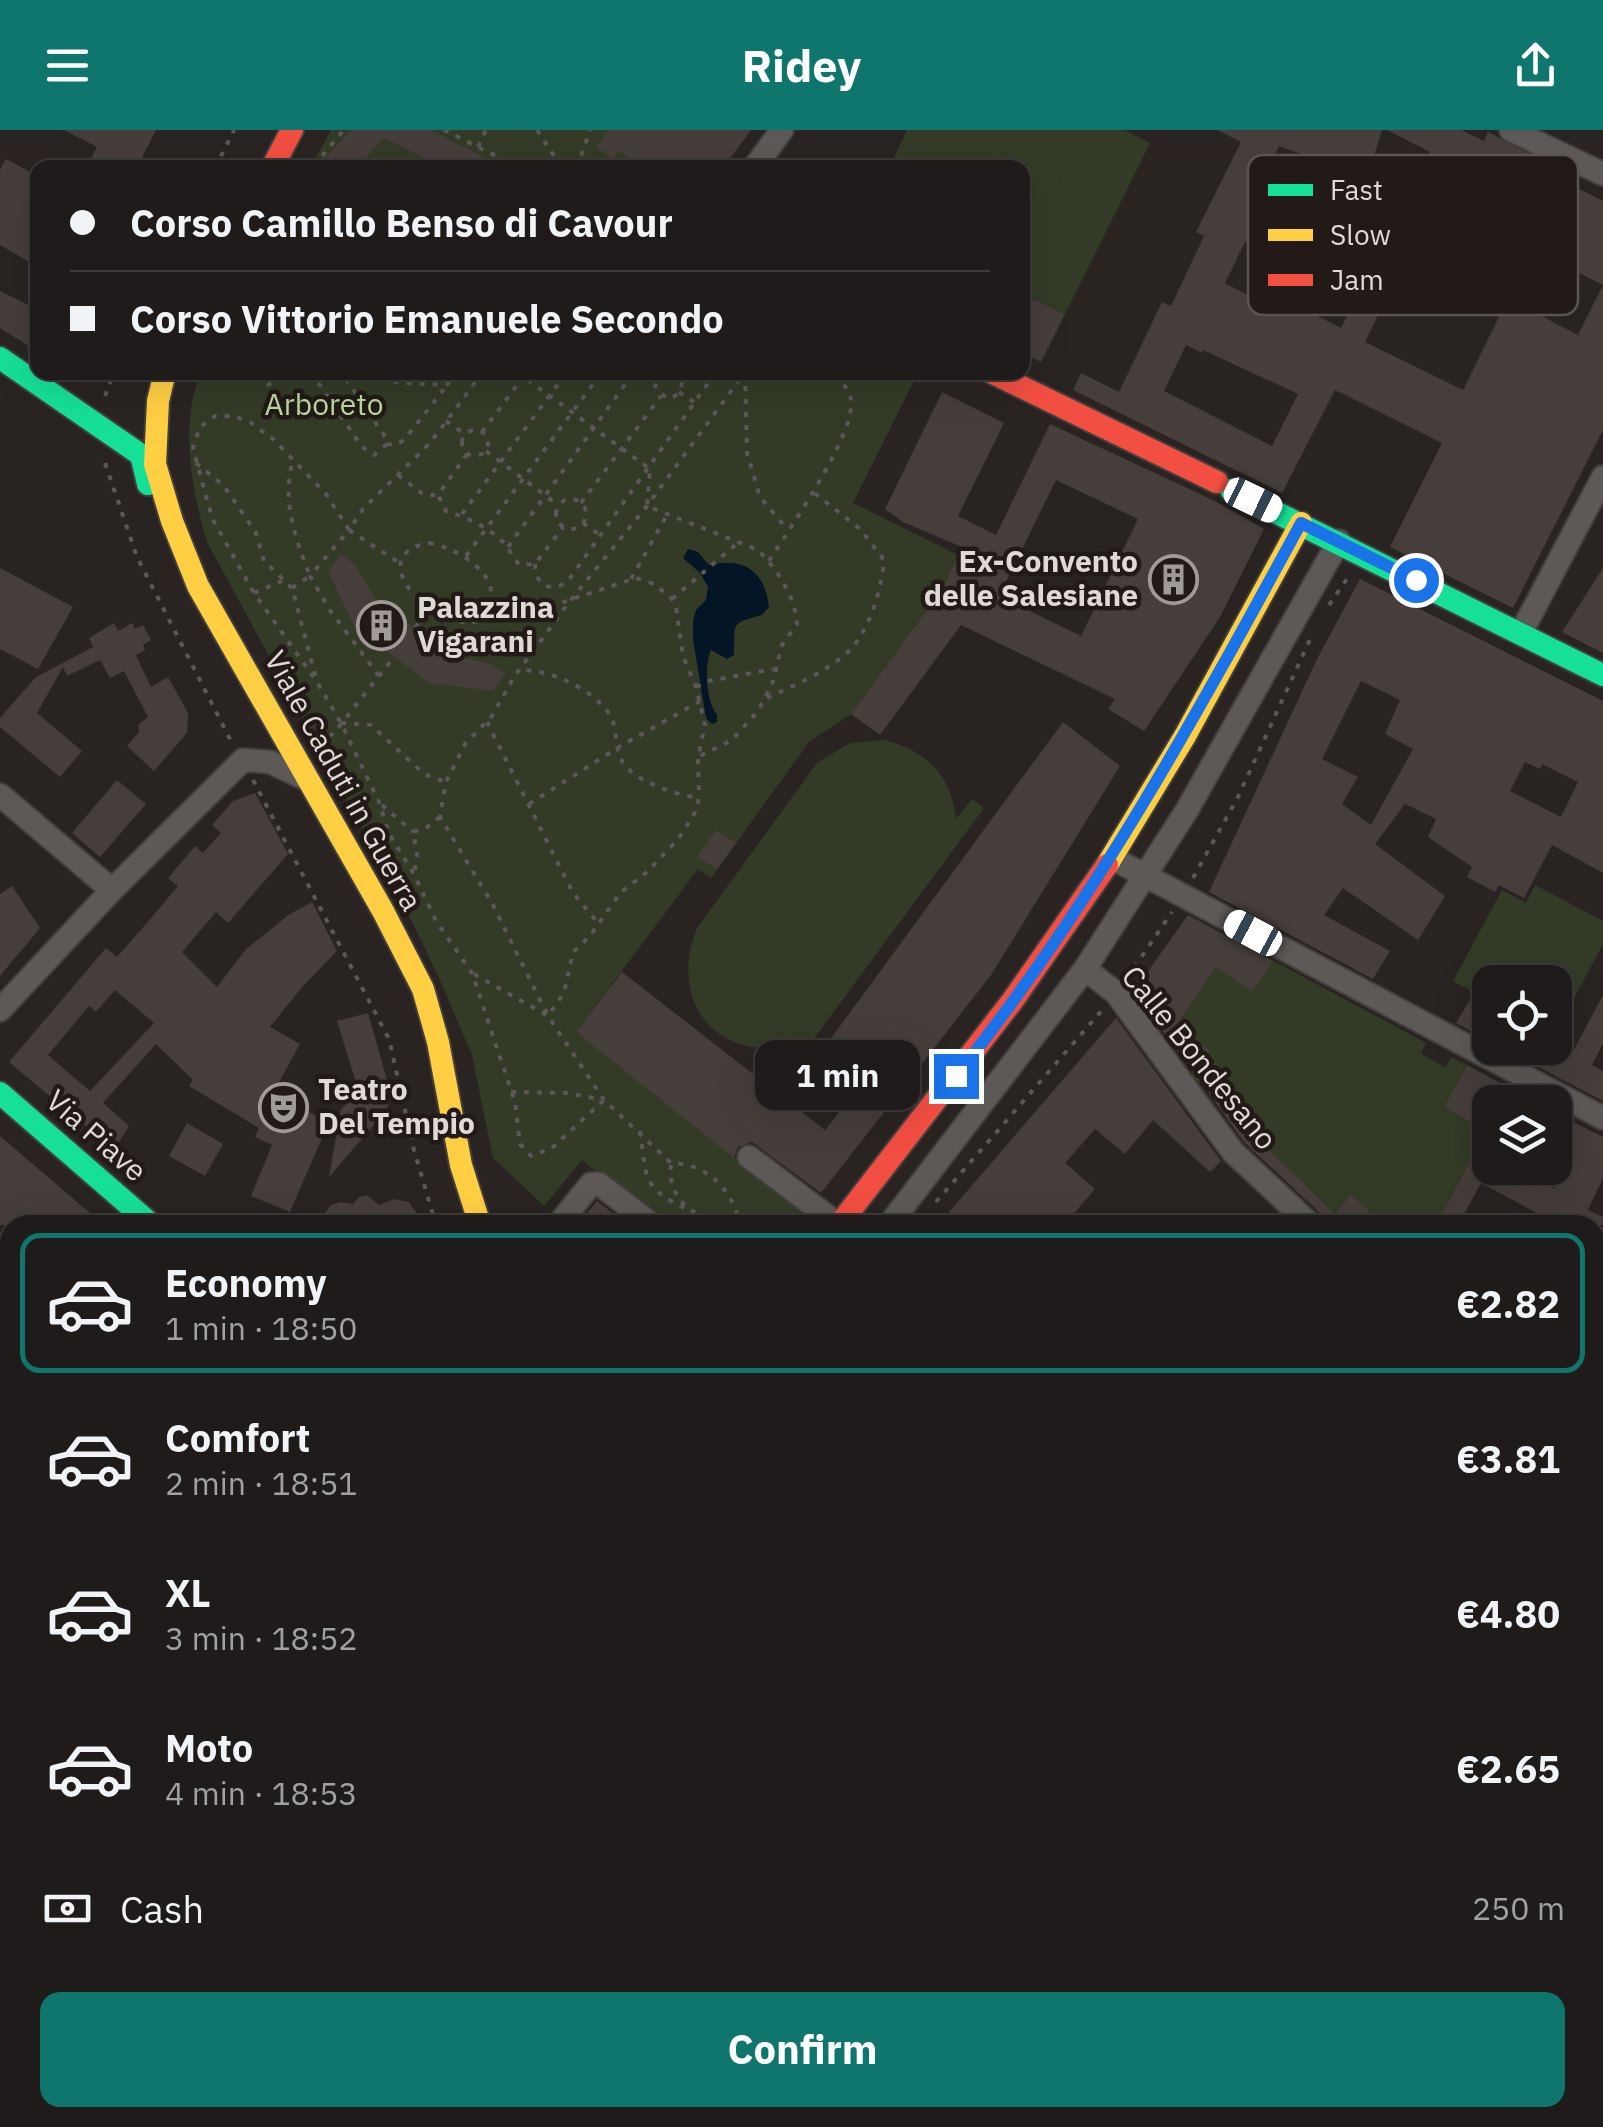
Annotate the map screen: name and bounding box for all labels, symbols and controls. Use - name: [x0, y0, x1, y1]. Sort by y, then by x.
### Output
- text: Ridey: [742, 36, 861, 94]
- icon: menu: [40, 38, 95, 93]
- icon: share: [1508, 38, 1563, 93]
- legend: [1248, 155, 1578, 315]
- text: Fast: [1330, 171, 1383, 208]
- text: Corso Camillo Benso di Cavour: [130, 198, 673, 247]
- text: Slow: [1330, 216, 1391, 253]
- text: Jam: [1330, 261, 1384, 298]
- text: Corso Vittorio Emanuele Secondo: [130, 294, 724, 343]
- park label: Arboreto: [265, 384, 383, 423]
- car: [1219, 473, 1287, 527]
- place label: Ex-Convento delle Salesiane: [924, 541, 1138, 614]
- building icon: Ex-Convento delle Salesiane: [1147, 553, 1199, 605]
- route start: [1394, 558, 1439, 603]
- place label: Palazzina Vigarani: [417, 587, 554, 660]
- building icon: Palazzina Vigarani: [356, 599, 408, 651]
- street label: Viale Caduti in Guerra: [257, 643, 432, 917]
- car: [1219, 906, 1287, 960]
- street label: Calle Bondesano: [1114, 957, 1286, 1157]
- map controls: [1472, 965, 1572, 1185]
- button: locate: [1472, 965, 1572, 1065]
- callout: 1 min: [756, 1041, 921, 1111]
- text: 1 min: [796, 1054, 879, 1096]
- route end: [934, 1054, 979, 1099]
- place label: Teatro Del Tempio: [318, 1069, 475, 1142]
- street label: Via Piave: [38, 1080, 156, 1189]
- theatre icon: Teatro Del Tempio: [257, 1081, 309, 1133]
- button: layers: [1472, 1085, 1572, 1185]
- icon: car: [45, 1258, 135, 1348]
- text: Economy: [165, 1258, 327, 1307]
- text: €2.82: [1456, 1279, 1560, 1328]
- text: 1 min · 18:50: [165, 1307, 358, 1349]
- icon: car: [45, 1413, 135, 1503]
- text: Comfort: [165, 1413, 310, 1462]
- text: €3.81: [1456, 1434, 1560, 1483]
- text: 2 min · 18:51: [165, 1462, 358, 1504]
- icon: car: [45, 1568, 135, 1658]
- text: XL: [165, 1568, 211, 1617]
- text: €4.80: [1456, 1589, 1560, 1638]
- text: 3 min · 18:52: [165, 1617, 358, 1659]
- icon: car: [45, 1723, 135, 1813]
- text: Moto: [165, 1723, 253, 1772]
- text: €2.65: [1456, 1744, 1560, 1793]
- text: 4 min · 18:53: [165, 1772, 358, 1814]
- icon: cash: [40, 1881, 95, 1936]
- text: Cash: [120, 1884, 204, 1933]
- text: 250 m: [1472, 1887, 1565, 1929]
- button: Confirm: [40, 1992, 1565, 2107]

